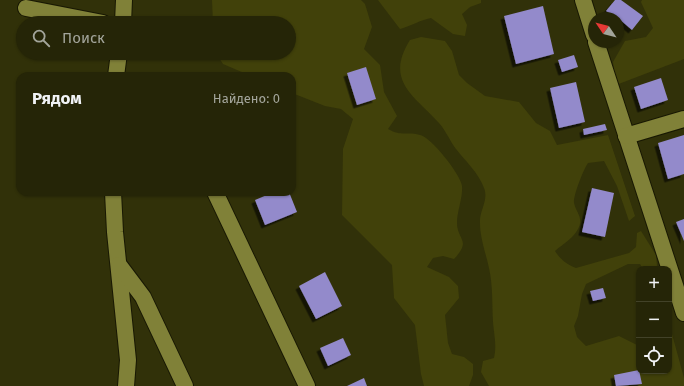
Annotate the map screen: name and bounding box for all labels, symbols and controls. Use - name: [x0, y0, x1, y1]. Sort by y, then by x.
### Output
- north arrow: [588, 12, 624, 48]
- search box: [16, 16, 296, 60]
- icon: search: [30, 27, 52, 49]
- text: Поиск: [62, 29, 105, 47]
- text: Рядом: [32, 88, 82, 109]
- text: Найдено: 0: [213, 91, 280, 106]
- map controls: [636, 266, 672, 374]
- button: +: [636, 266, 672, 302]
- button: −: [636, 302, 672, 338]
- button: locate: [636, 338, 672, 374]

